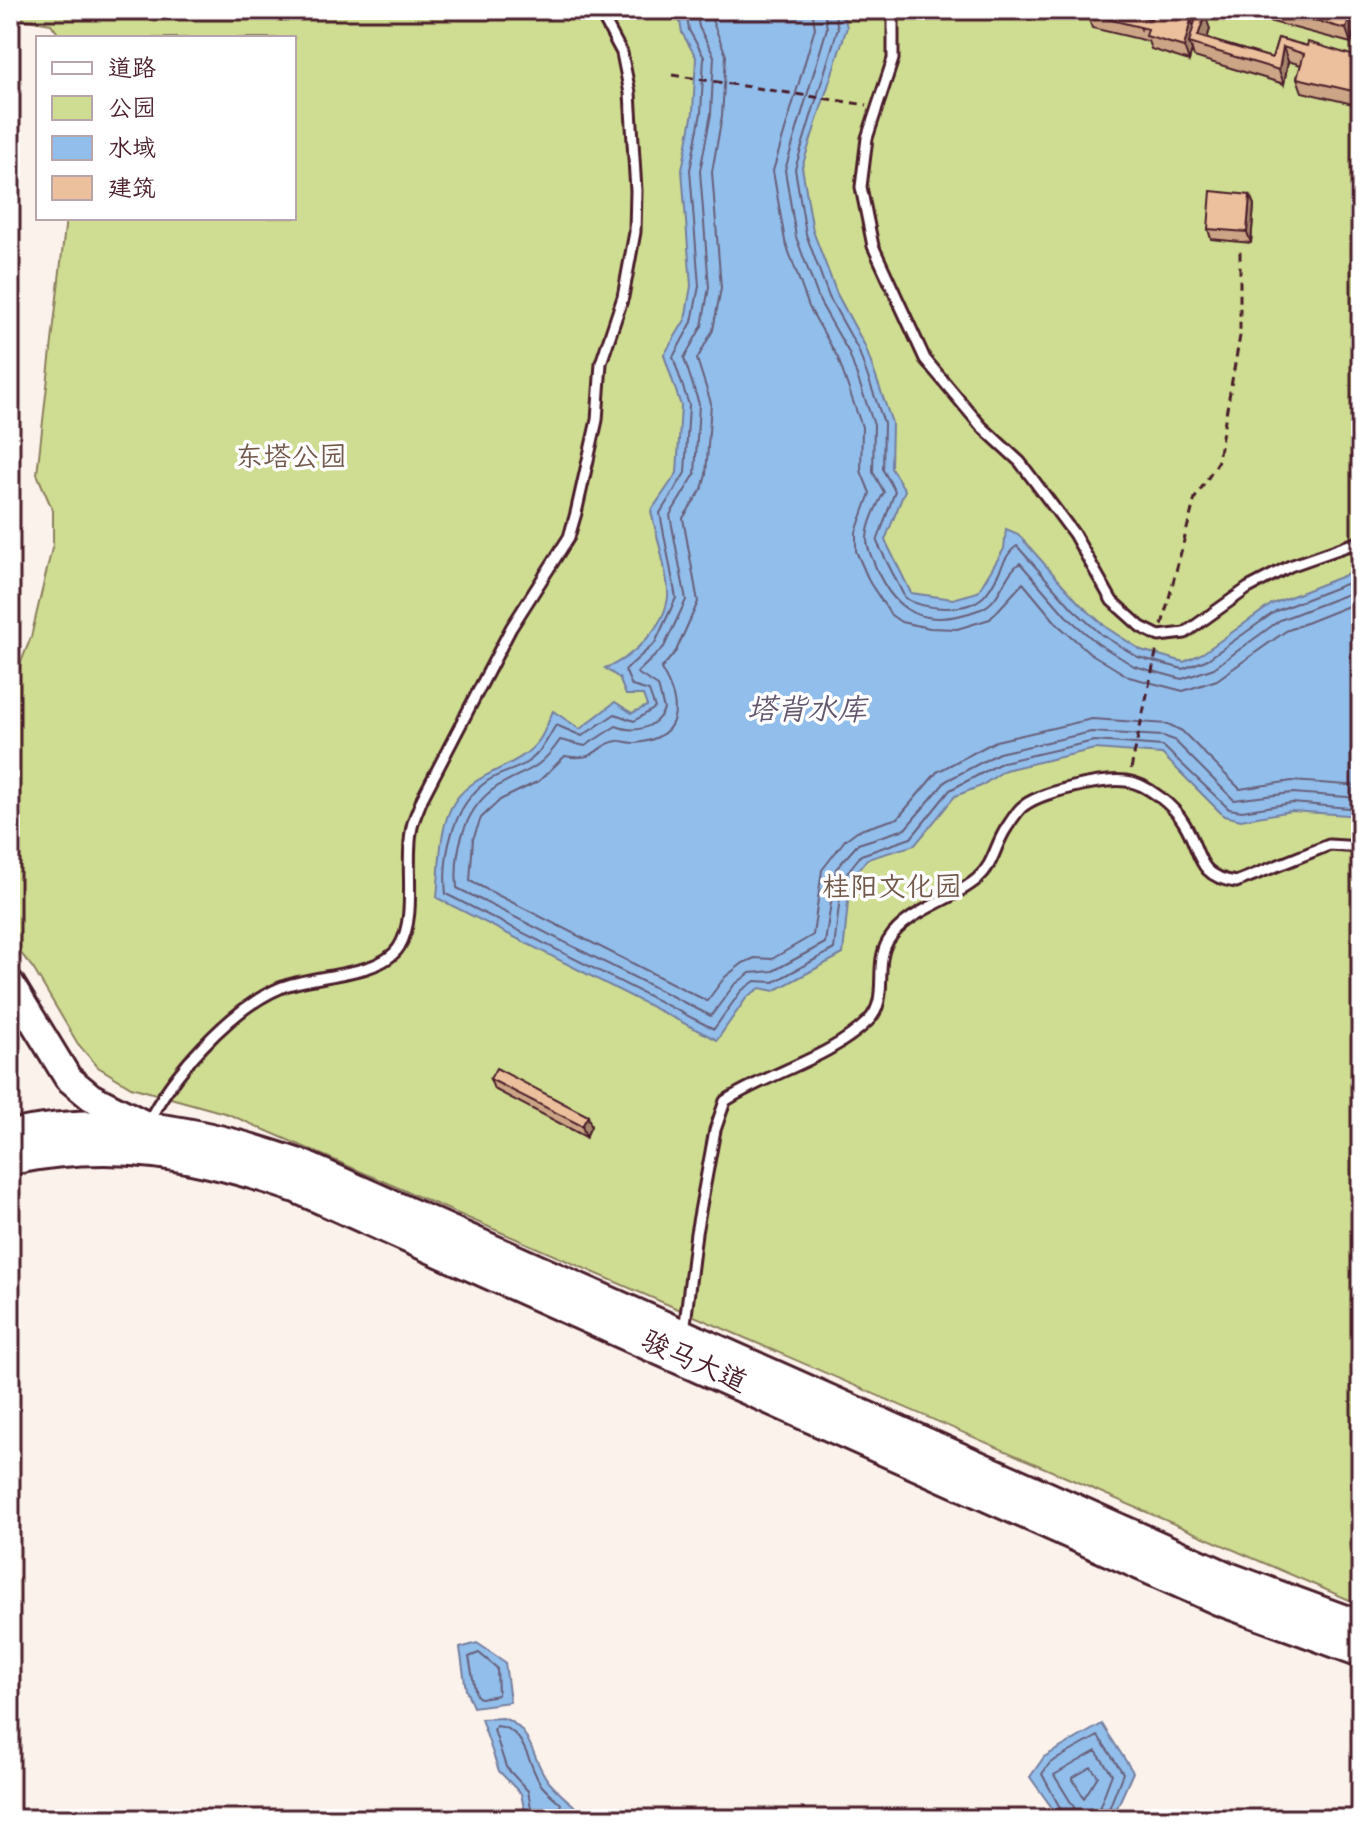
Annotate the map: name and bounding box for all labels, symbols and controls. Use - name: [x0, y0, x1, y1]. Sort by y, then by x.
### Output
- legend: [36, 36, 296, 220]
- text: 道路: [108, 54, 156, 88]
- text: 公园: [108, 94, 156, 128]
- text: 水域: [108, 134, 156, 168]
- text: 建筑: [108, 174, 156, 208]
- park label: 东塔公园: [235, 441, 347, 481]
- water label: 塔背水库: [747, 692, 869, 735]
- park label: 桂阳文化园: [822, 871, 962, 911]
- street label: 骏马大道: [634, 1324, 752, 1406]

